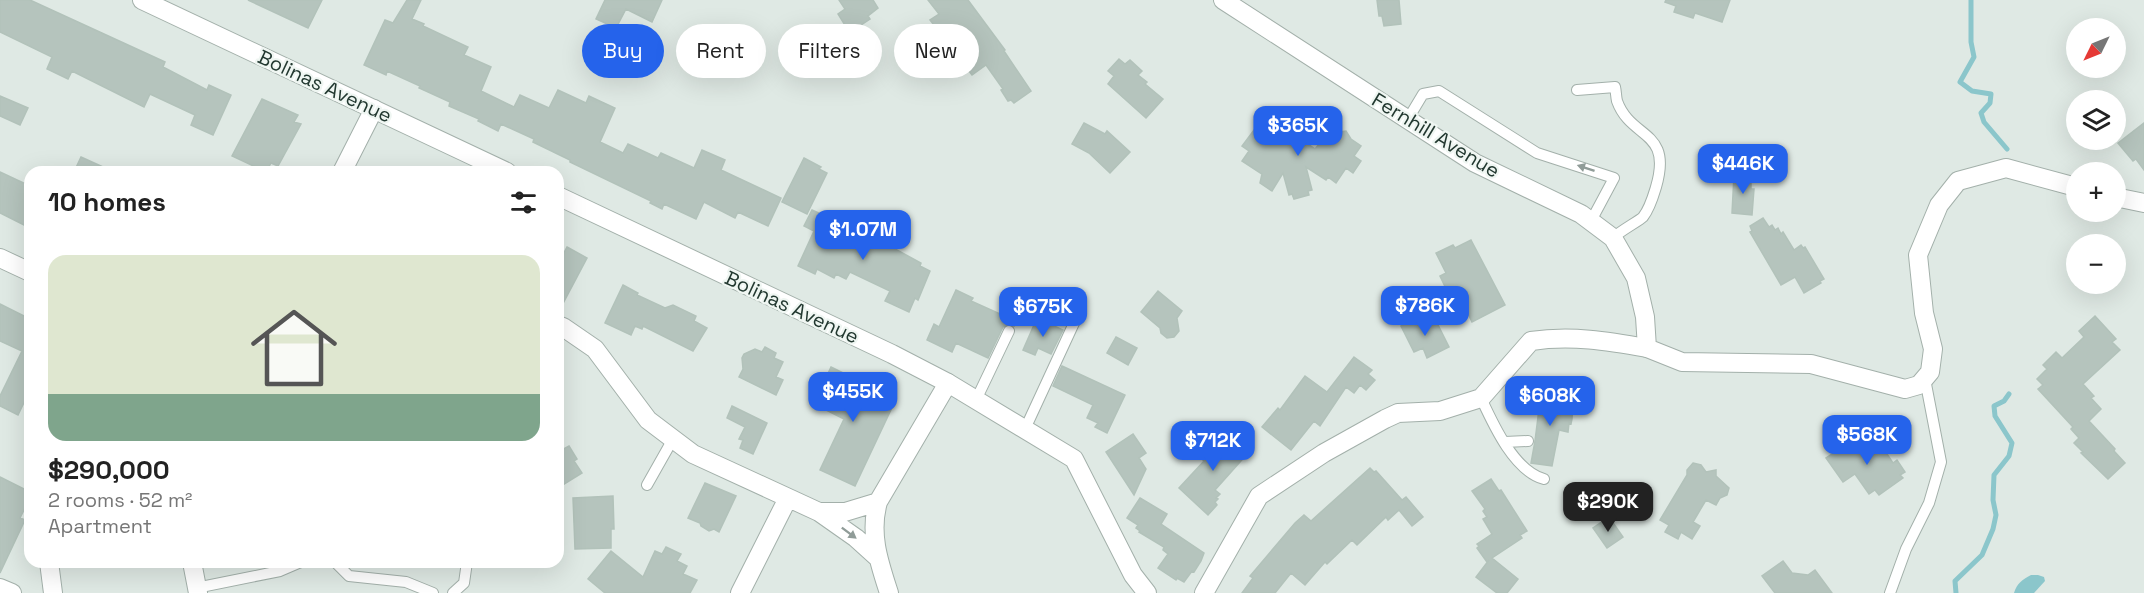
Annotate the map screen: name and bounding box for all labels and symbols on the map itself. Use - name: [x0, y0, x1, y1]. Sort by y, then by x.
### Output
- north arrow: [2066, 18, 2126, 78]
- street label: Bolinas Avenue: [254, 44, 396, 128]
- street label: Fernhill Avenue: [1367, 87, 1505, 183]
- pin: $365K: [1256, 106, 1340, 157]
- pin: $446K: [1701, 144, 1785, 195]
- one-way arrow: [1577, 163, 1595, 172]
- pin: $1.07M: [814, 210, 912, 261]
- street label: Bolinas Avenue: [721, 265, 863, 349]
- pin: $786K: [1383, 286, 1467, 337]
- pin: $675K: [1001, 287, 1085, 338]
- pin: $455K: [811, 372, 895, 423]
- pin: $608K: [1508, 376, 1592, 427]
- pin: $568K: [1825, 415, 1909, 466]
- pin: $712K: [1171, 421, 1255, 472]
- pin: $290K: [1566, 482, 1650, 533]
- one-way arrow: [842, 527, 857, 539]

